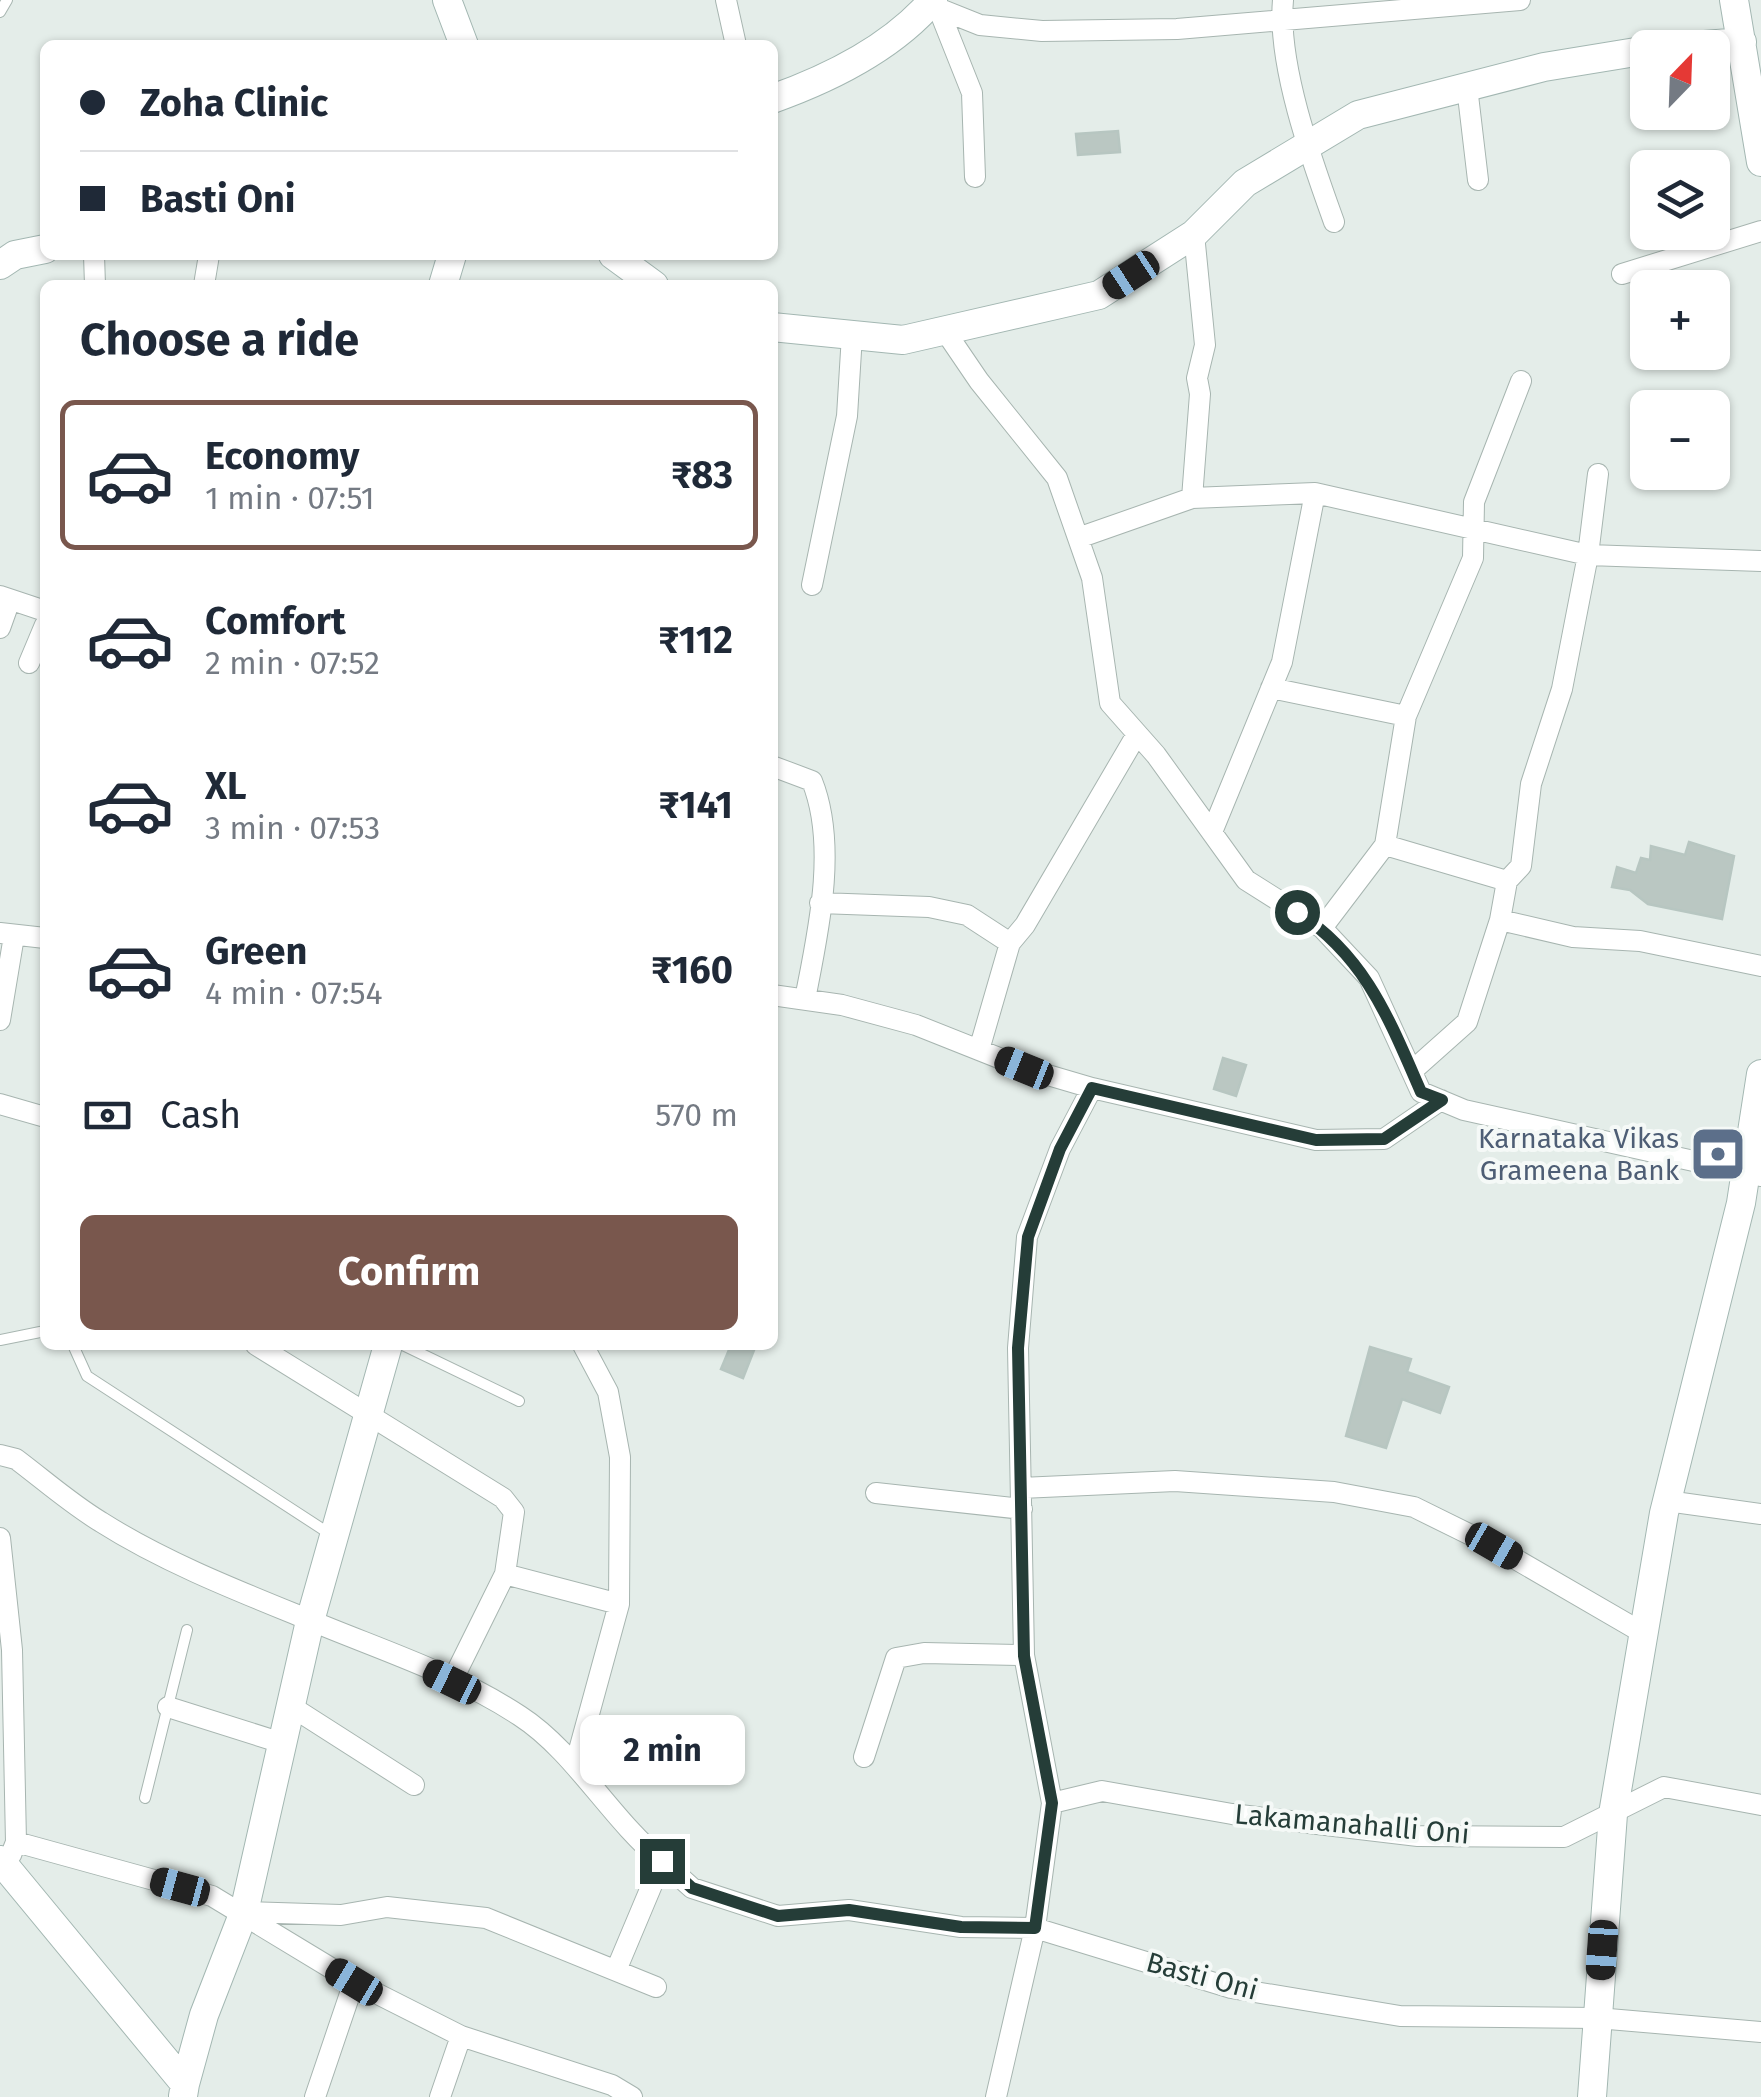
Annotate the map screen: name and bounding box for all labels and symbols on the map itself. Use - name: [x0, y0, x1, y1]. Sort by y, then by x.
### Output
- north arrow: [1630, 30, 1730, 130]
- car: [1098, 246, 1164, 304]
- route start: [1275, 890, 1320, 935]
- car: [991, 1043, 1057, 1093]
- place label: Karnataka Vikas Grameena Bank: [1478, 1122, 1680, 1187]
- bank icon: Karnataka Vikas Grameena Bank: [1688, 1124, 1748, 1184]
- car: [1461, 1518, 1527, 1574]
- car: [418, 1655, 486, 1709]
- callout: 2 min: [580, 1716, 744, 1786]
- street label: Lakamanahalli Oni: [1233, 1797, 1471, 1851]
- route end: [640, 1839, 685, 1884]
- car: [147, 1865, 213, 1909]
- car: [1585, 1919, 1619, 1981]
- street label: Basti Oni: [1143, 1945, 1261, 2007]
- car: [321, 1954, 387, 2010]

